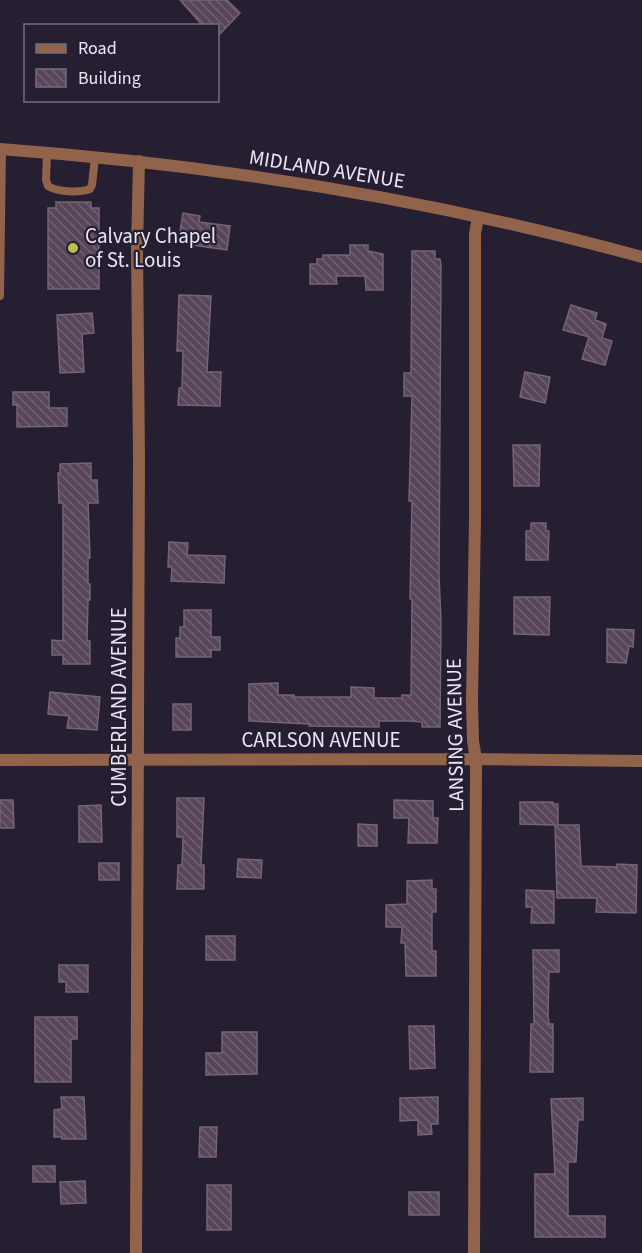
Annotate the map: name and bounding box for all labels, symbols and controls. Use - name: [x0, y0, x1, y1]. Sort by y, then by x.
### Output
- legend: [24, 24, 219, 102]
- text: Road: [78, 36, 117, 61]
- text: Building: [78, 66, 141, 91]
- street label: MIDLAND AVENUE: [247, 142, 407, 196]
- place label: Calvary Chapel of St. Louis: [85, 221, 216, 275]
- marker: Calvary Chapel of St. Louis: [66, 241, 80, 255]
- street label: CUMBERLAND AVENUE: [104, 607, 134, 807]
- street label: LANSING AVENUE: [439, 658, 471, 812]
- street label: CARLSON AVENUE: [241, 725, 401, 755]

